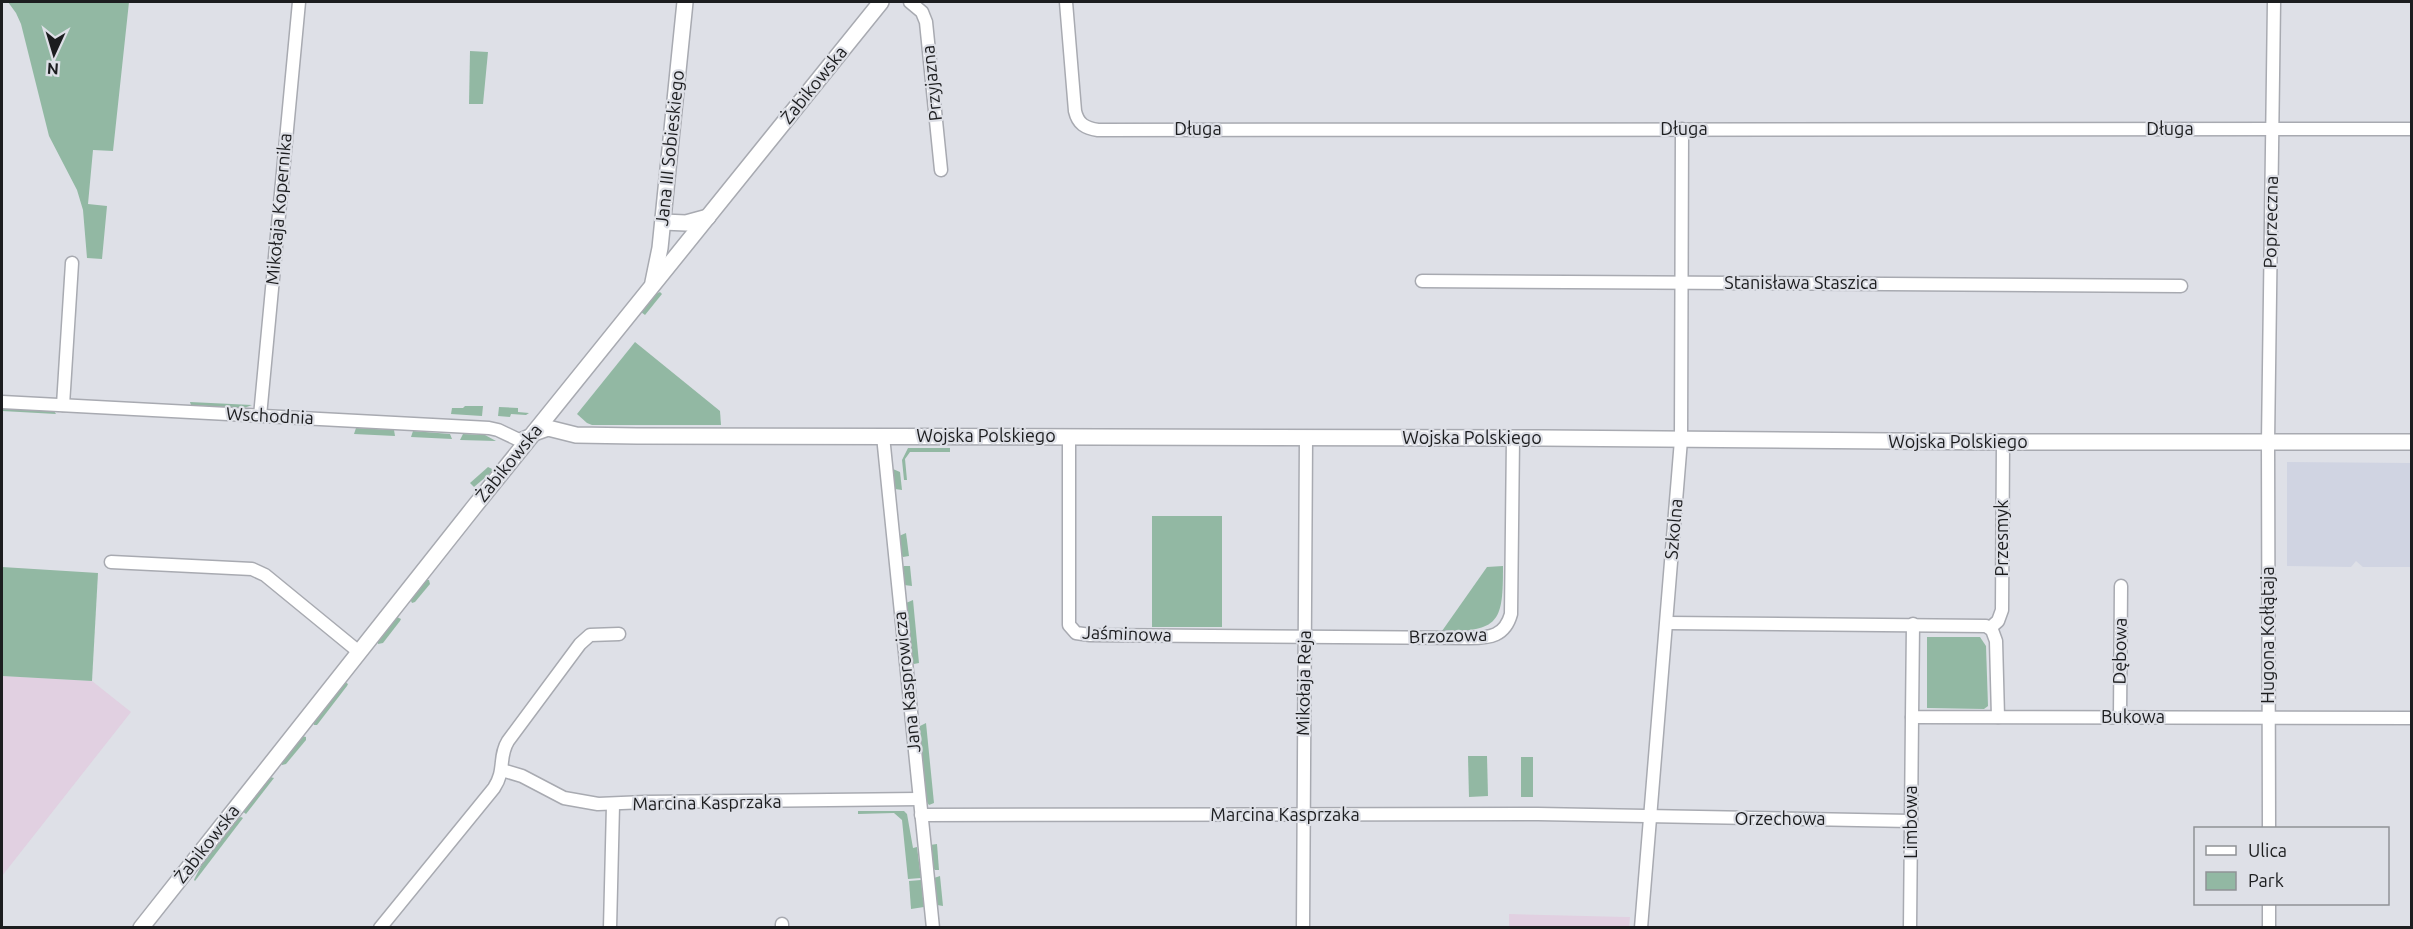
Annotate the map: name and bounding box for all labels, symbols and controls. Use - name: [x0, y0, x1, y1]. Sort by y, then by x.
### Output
- north arrow: [24, 24, 84, 84]
- street label: Żabikowska: [776, 42, 850, 127]
- street label: Przyjazna: [917, 44, 945, 122]
- text: N: [46, 60, 60, 78]
- street label: Jana III Sobieskiego: [651, 69, 687, 227]
- street label: Długa: [1174, 118, 1222, 138]
- street label: Długa: [1660, 118, 1708, 138]
- street label: Długa: [2146, 118, 2194, 138]
- street label: Mikołaja Kopernika: [261, 132, 295, 286]
- street label: Poprzeczna: [2259, 175, 2281, 269]
- street label: Stanisława Staszica: [1724, 272, 1878, 292]
- street label: Wschodnia: [226, 403, 314, 427]
- street label: Żabikowska: [471, 420, 545, 505]
- street label: Wojska Polskiego: [916, 425, 1056, 445]
- street label: Wojska Polskiego: [1402, 427, 1542, 447]
- street label: Wojska Polskiego: [1888, 431, 2028, 451]
- street label: Szkolna: [1660, 498, 1686, 560]
- street label: Przesmyk: [1991, 500, 2011, 576]
- street label: Hugona Kołłątaja: [2257, 566, 2277, 704]
- street label: Jana Kasprowicza: [889, 611, 923, 754]
- street label: Dębowa: [2108, 617, 2130, 685]
- street label: Jaśminowa: [1082, 621, 1172, 645]
- street label: Brzozowa: [1408, 624, 1488, 646]
- street label: Mikołaja Reja: [1292, 630, 1314, 736]
- street label: Bukowa: [2101, 706, 2165, 726]
- street label: Limbowa: [1900, 785, 1920, 859]
- street label: Marcina Kasprzaka: [632, 791, 782, 813]
- street label: Żabikowska: [169, 800, 243, 886]
- street label: Marcina Kasprzaka: [1210, 804, 1360, 824]
- street label: Orzechowa: [1734, 808, 1826, 828]
- legend: [2194, 827, 2389, 905]
- text: Ulica: [2248, 840, 2287, 860]
- text: Park: [2248, 870, 2284, 890]

